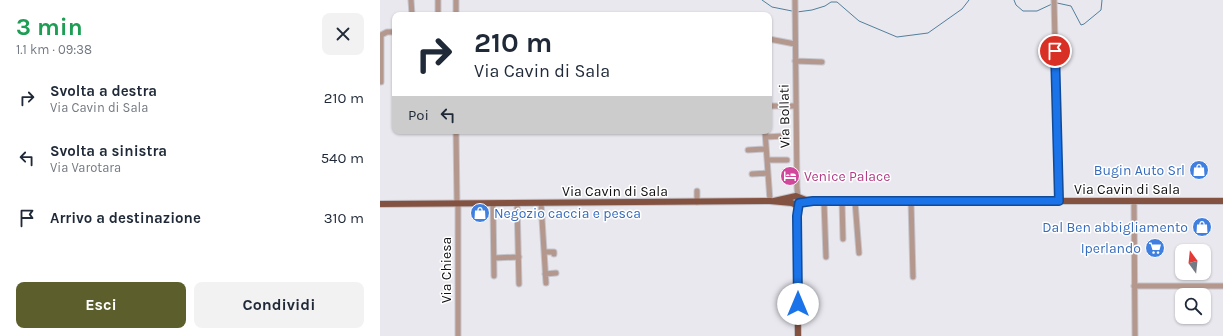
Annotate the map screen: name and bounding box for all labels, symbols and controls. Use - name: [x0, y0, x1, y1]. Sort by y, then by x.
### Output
- text: 3 min: [16, 13, 83, 41]
- button: close: [322, 13, 364, 55]
- text: 210 m: [474, 26, 552, 59]
- icon: right: [408, 28, 460, 80]
- pin: [1038, 34, 1072, 68]
- icon: arrive: [1044, 40, 1066, 62]
- text: 1.1 km · 09:38: [16, 42, 92, 57]
- text: Via Cavin di Sala: [474, 60, 610, 82]
- text: Svolta a destra: [50, 82, 157, 100]
- street label: Via Bollati: [775, 84, 794, 148]
- icon: right: [16, 87, 38, 109]
- text: 210 m: [324, 89, 364, 107]
- text: Via Cavin di Sala: [50, 100, 148, 115]
- icon: left: [437, 104, 459, 126]
- text: Poi: [408, 106, 429, 124]
- text: Svolta a sinistra: [50, 142, 167, 160]
- icon: left: [16, 147, 38, 169]
- text: 540 m: [321, 149, 364, 167]
- shop icon: Bugin Auto Srl: [1188, 159, 1210, 181]
- text: Via Varotara: [50, 160, 121, 175]
- place label: Bugin Auto Srl: [1094, 162, 1185, 179]
- hotel icon: Venice Palace: [779, 165, 801, 187]
- place label: Venice Palace: [804, 168, 890, 185]
- street label: Via Cavin di Sala: [1074, 181, 1180, 198]
- street label: Via Cavin di Sala: [562, 183, 668, 200]
- shop icon: Negozio caccia e pesca: [469, 202, 491, 224]
- place label: Negozio caccia e pesca: [494, 205, 641, 222]
- icon: arrive: [16, 207, 38, 229]
- text: Arrivo a destinazione: [50, 209, 201, 227]
- text: 310 m: [324, 209, 364, 227]
- shop icon: Dal Ben abbigliamento: [1191, 216, 1213, 238]
- place label: Dal Ben abbigliamento: [1042, 219, 1188, 236]
- street label: Via Chiesa: [438, 237, 455, 303]
- supermarket icon: Iperlando: [1144, 237, 1166, 259]
- place label: Iperlando: [1081, 240, 1141, 257]
- north arrow: [1175, 244, 1211, 280]
- map controls: [1175, 244, 1211, 324]
- button: Esci: [16, 282, 186, 328]
- button: Condividi: [194, 282, 364, 328]
- position arrow: [777, 283, 819, 325]
- button: search: [1175, 288, 1211, 324]

